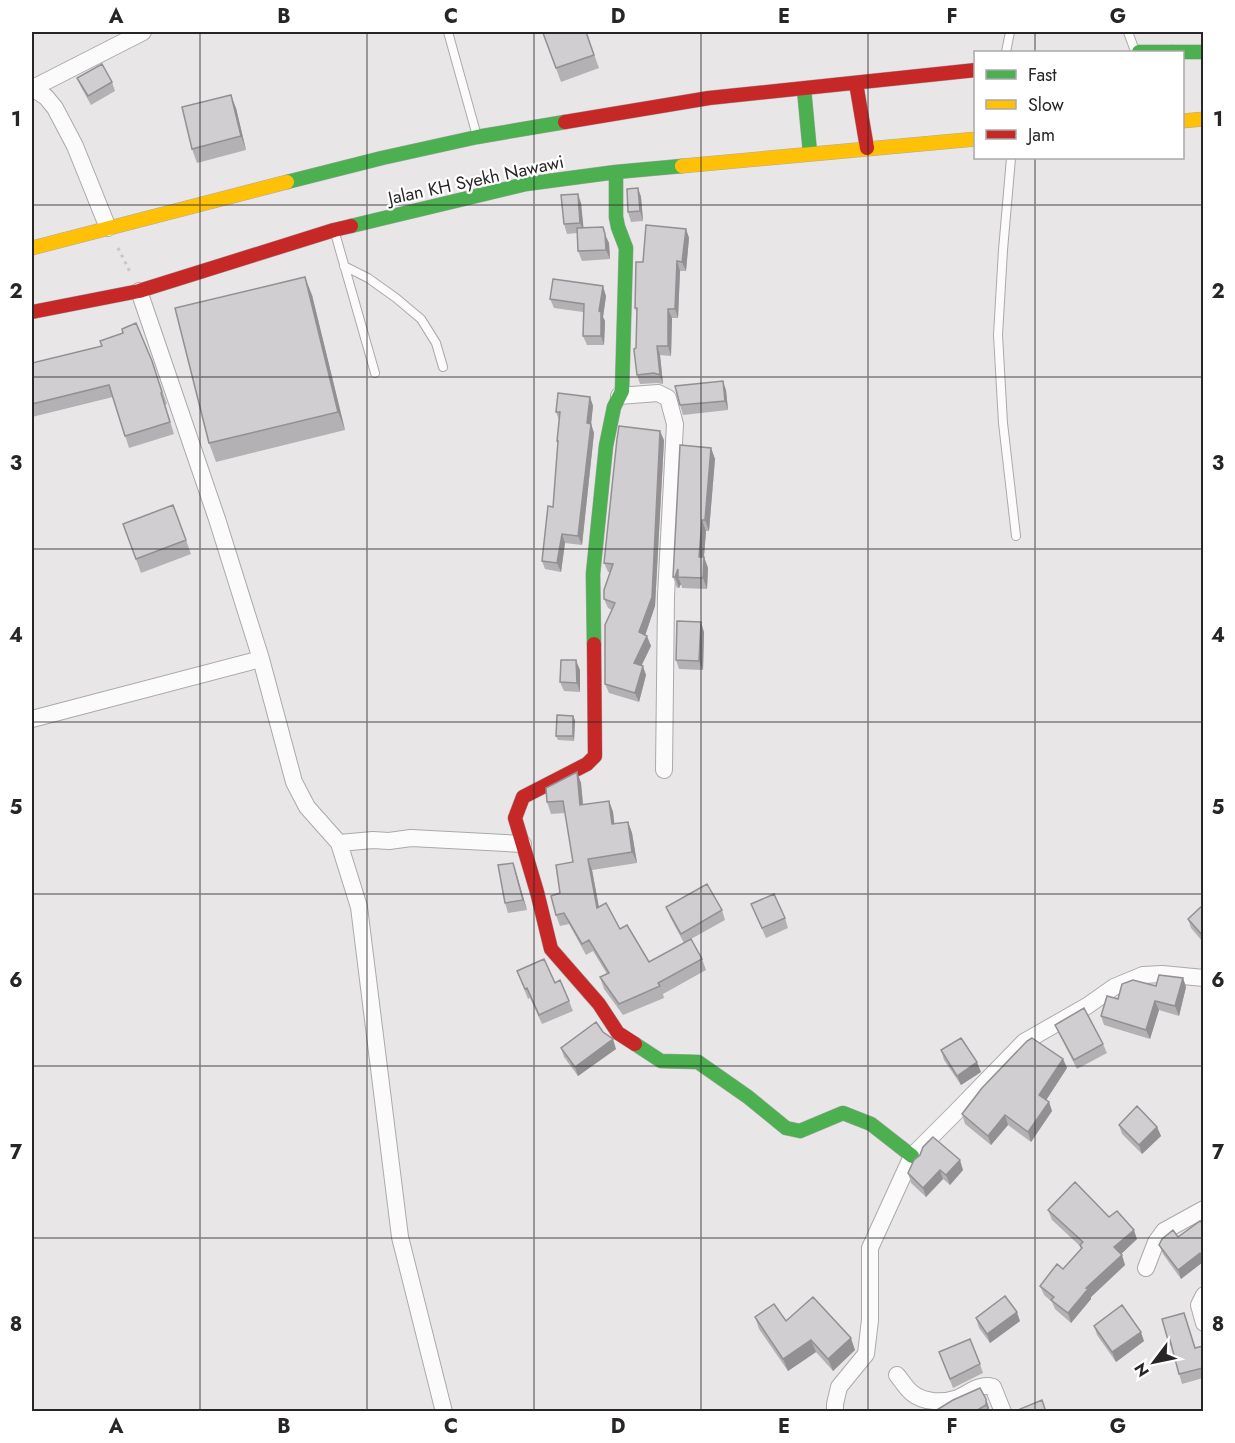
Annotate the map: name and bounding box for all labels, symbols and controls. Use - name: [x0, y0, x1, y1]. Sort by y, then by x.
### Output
- text: A: [108, 2, 124, 31]
- text: B: [277, 2, 291, 31]
- text: C: [444, 2, 458, 31]
- text: D: [611, 2, 625, 31]
- text: E: [778, 2, 790, 31]
- text: F: [946, 2, 958, 31]
- text: G: [1110, 2, 1126, 31]
- legend: [974, 51, 1184, 159]
- text: Fast: [1028, 62, 1057, 88]
- text: Slow: [1028, 92, 1065, 118]
- text: 1: [11, 105, 21, 134]
- text: 1: [1213, 105, 1223, 134]
- text: Jam: [1026, 122, 1055, 148]
- street label: Jalan KH Syekh Nawawi: [384, 149, 566, 212]
- text: 2: [9, 277, 23, 306]
- text: 2: [1211, 277, 1225, 306]
- text: 3: [10, 449, 22, 478]
- text: 3: [1212, 449, 1224, 478]
- text: 4: [9, 621, 23, 650]
- text: 4: [1211, 621, 1225, 650]
- text: 5: [10, 793, 23, 822]
- text: 5: [1212, 793, 1225, 822]
- text: 6: [9, 966, 23, 995]
- text: 6: [1211, 966, 1225, 995]
- text: 7: [10, 1138, 23, 1167]
- text: 7: [1212, 1138, 1225, 1167]
- text: 8: [10, 1310, 22, 1339]
- text: 8: [1212, 1310, 1224, 1339]
- north arrow: [1124, 1332, 1184, 1392]
- text: N: [1129, 1358, 1155, 1381]
- text: A: [108, 1412, 124, 1441]
- text: B: [277, 1412, 291, 1441]
- text: C: [444, 1412, 458, 1441]
- text: D: [611, 1412, 625, 1441]
- text: E: [778, 1412, 790, 1441]
- text: F: [946, 1412, 958, 1441]
- text: G: [1110, 1412, 1126, 1441]

